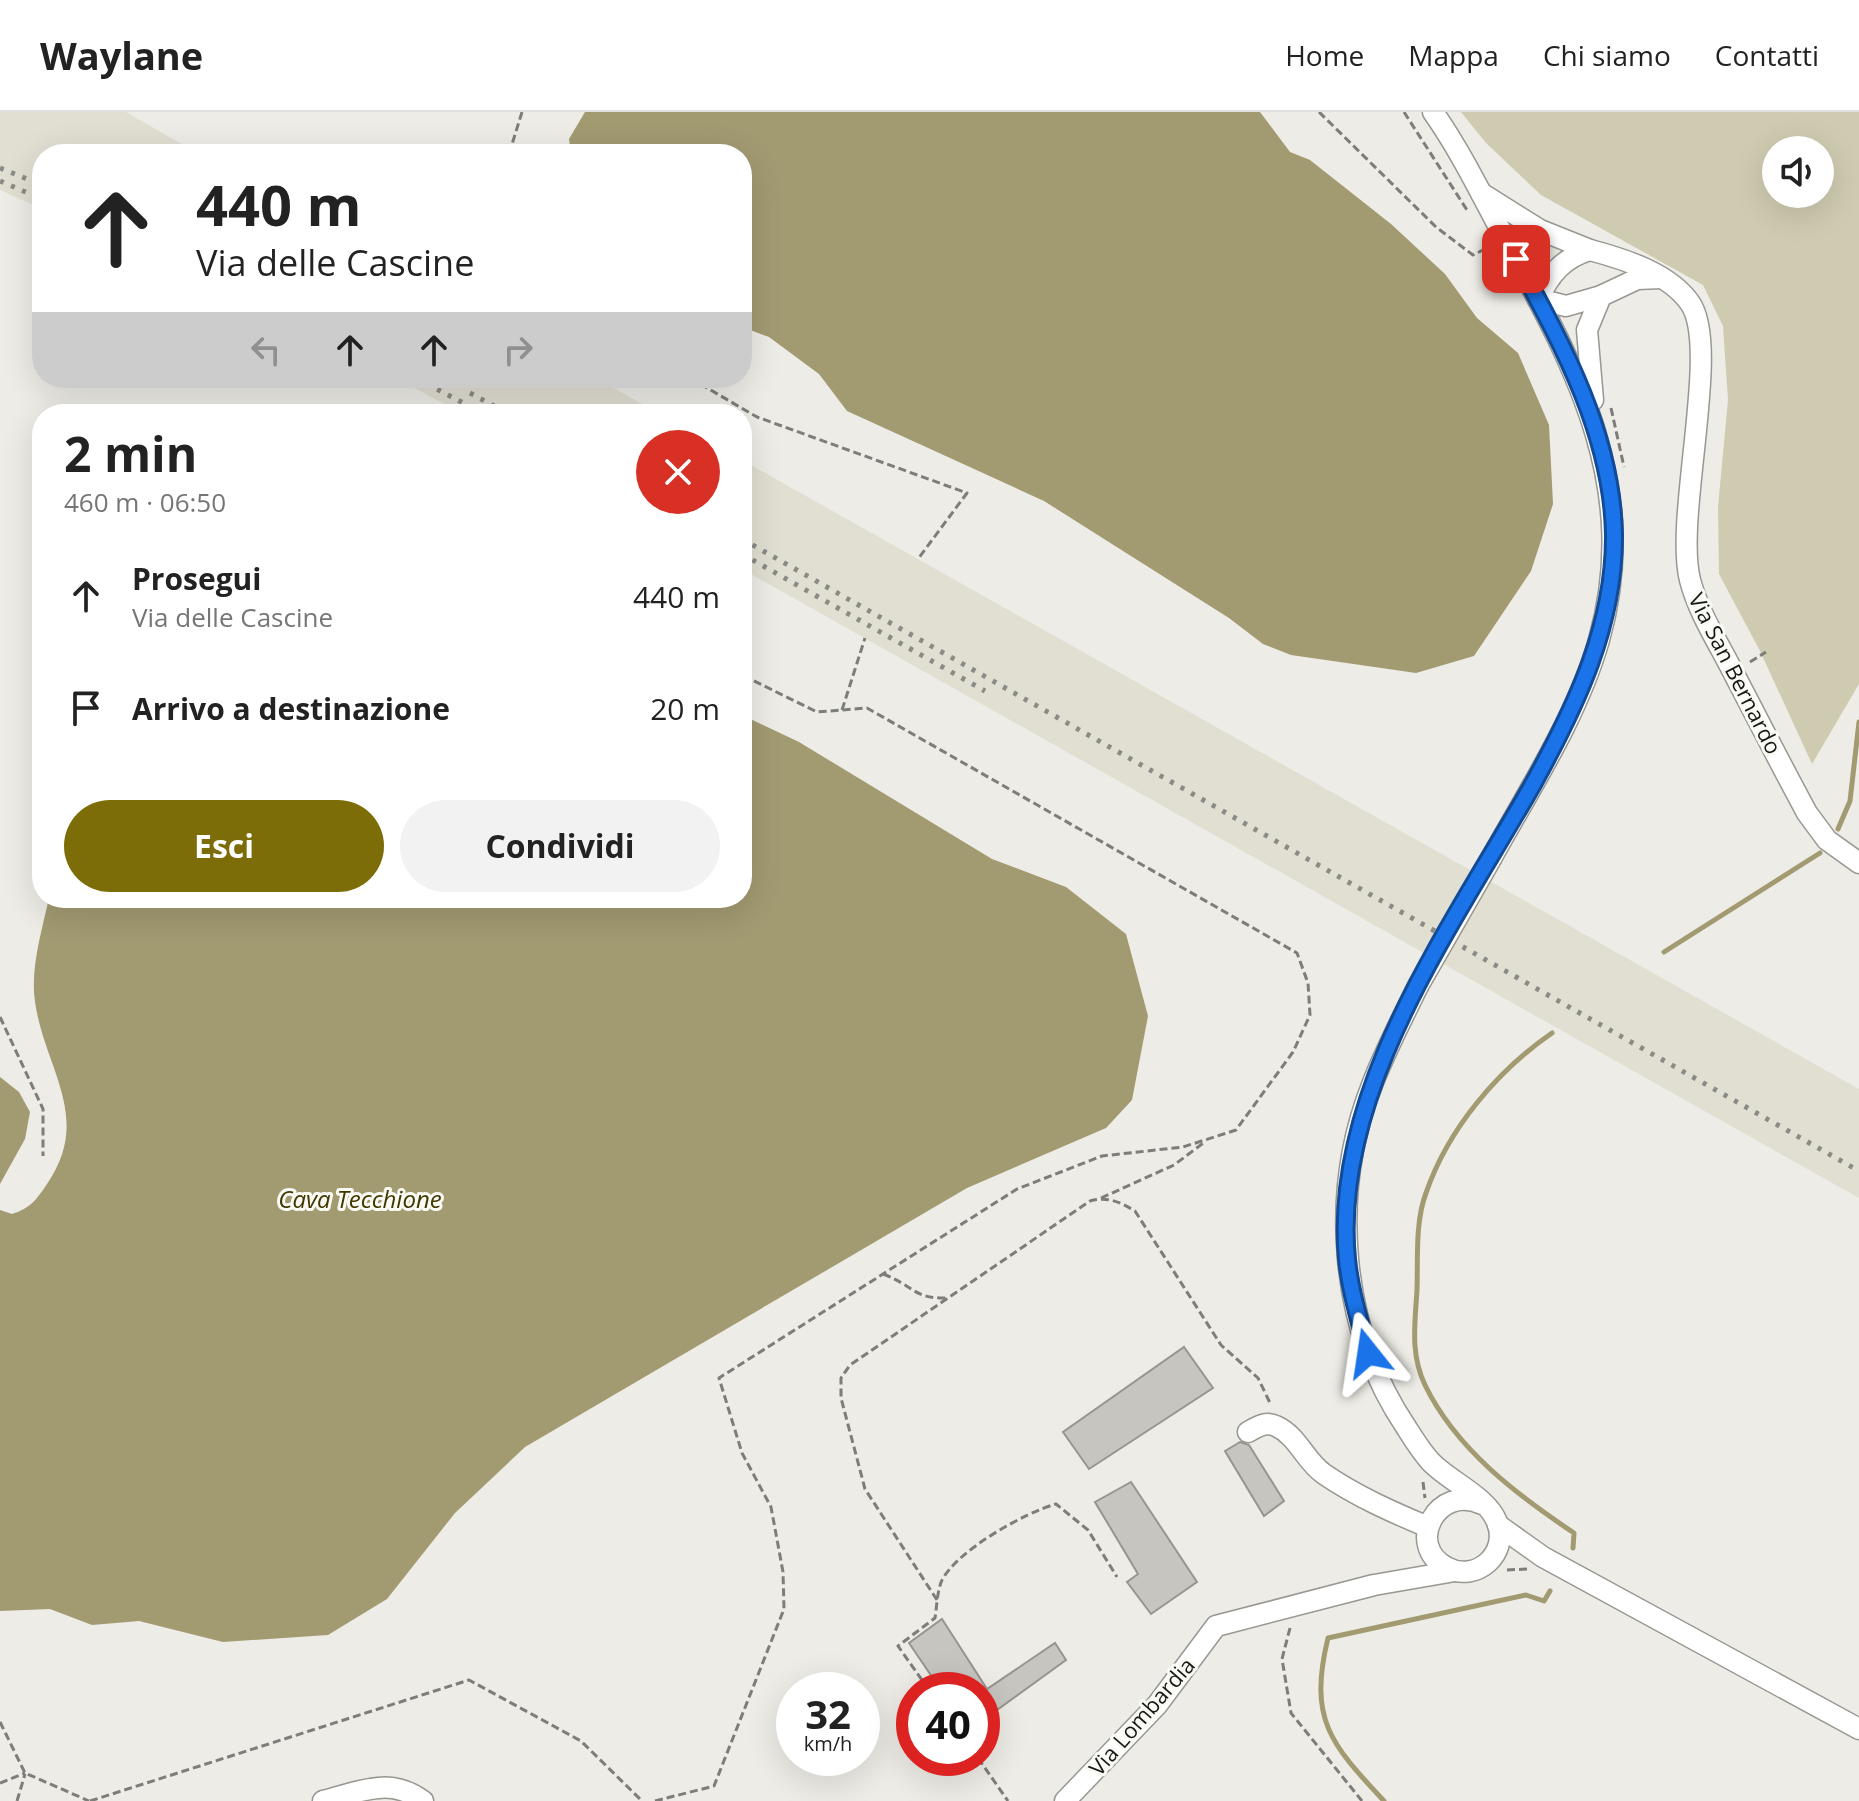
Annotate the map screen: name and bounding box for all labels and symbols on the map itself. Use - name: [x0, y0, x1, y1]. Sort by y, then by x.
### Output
- pin: [1482, 225, 1550, 293]
- street label: Via San Bernardo: [1682, 587, 1790, 759]
- water label: Cava Tecchione: [278, 1182, 442, 1215]
- position arrow: [1326, 1311, 1410, 1395]
- street label: Via Lombardia: [1081, 1650, 1201, 1782]
- speed limit sign: 40: [896, 1672, 1000, 1776]

